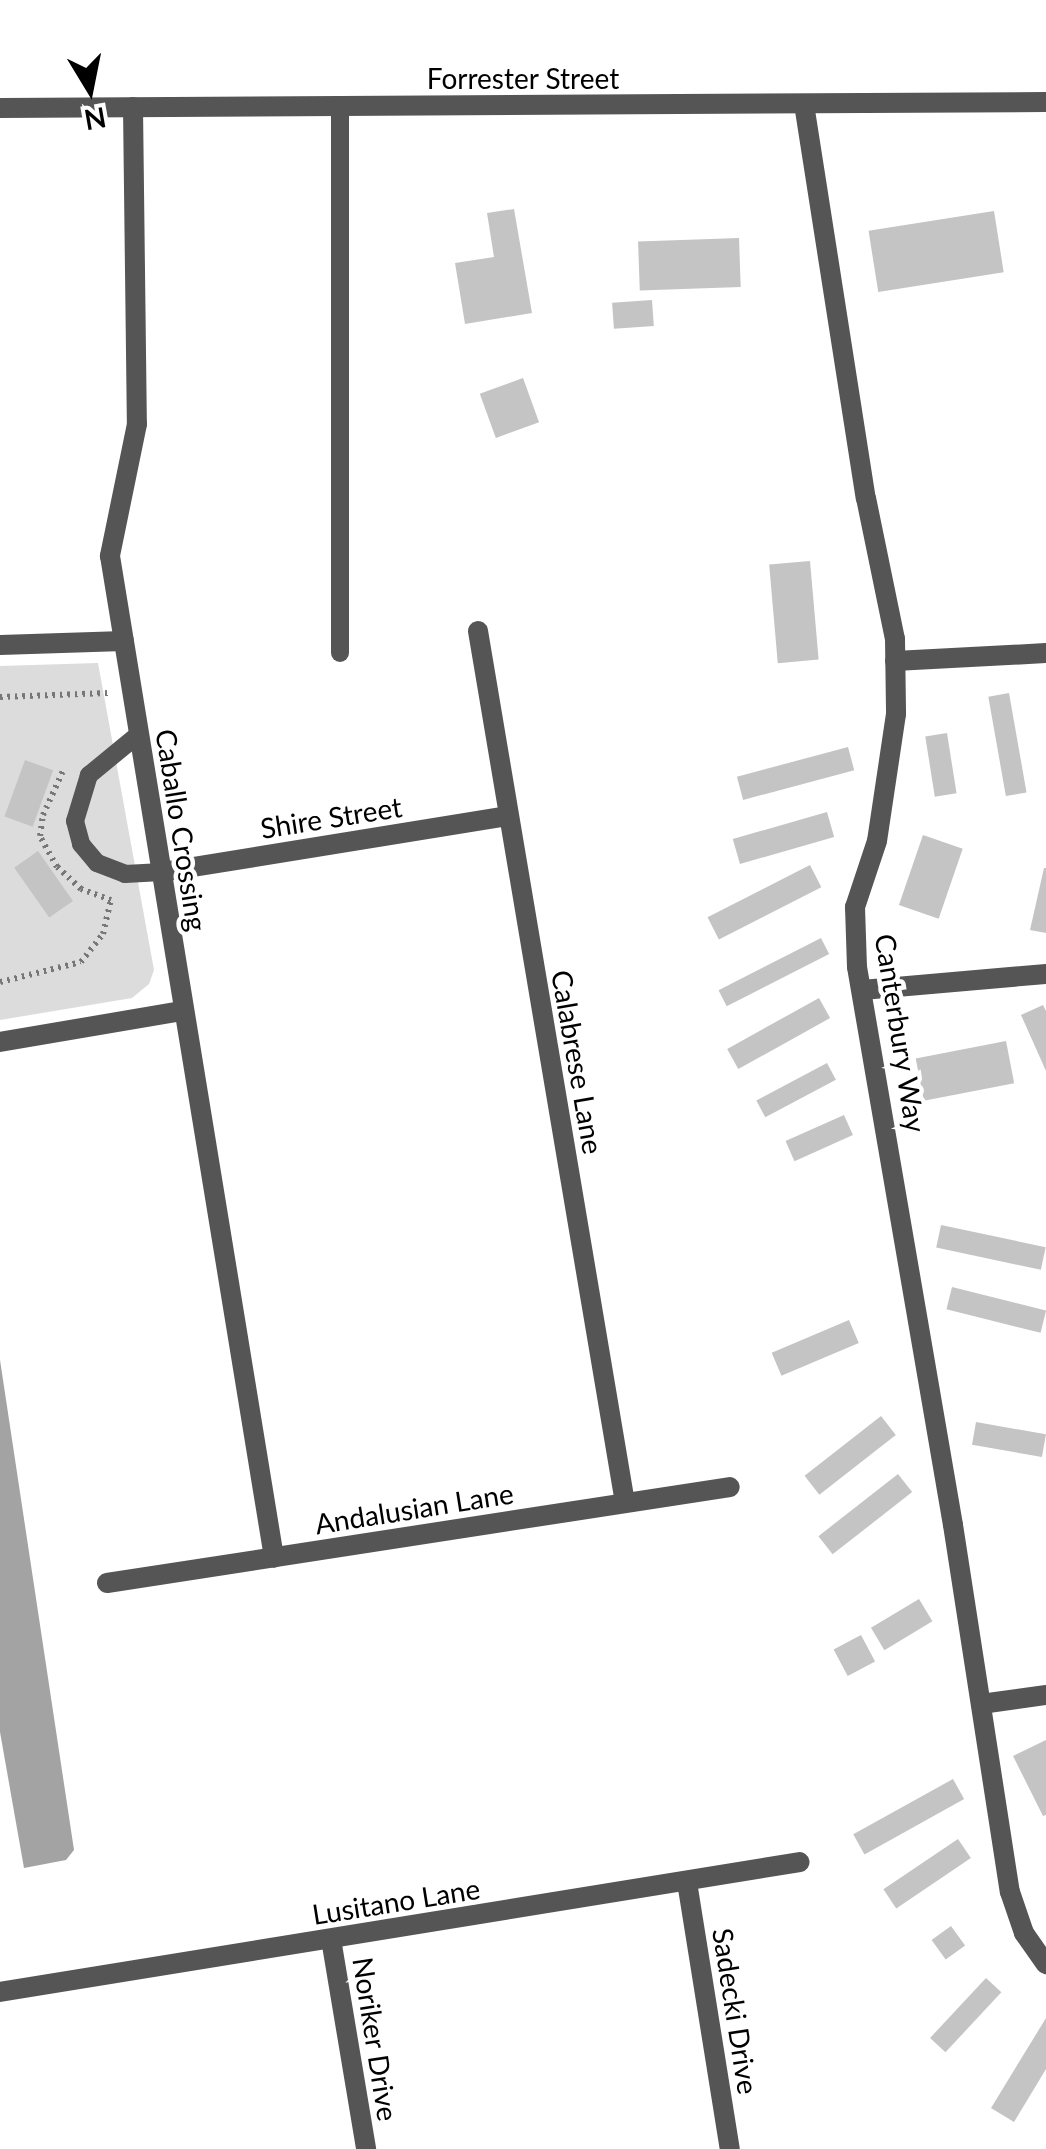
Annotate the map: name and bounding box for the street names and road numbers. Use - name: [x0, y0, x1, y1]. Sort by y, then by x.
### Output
- street label: Forrester Street: [426, 61, 620, 95]
- street label: Caballo Crossing: [149, 727, 215, 933]
- street label: Shire Street: [258, 789, 404, 845]
- street label: Canterbury Way: [869, 931, 933, 1135]
- street label: Calabrese Lane: [545, 967, 611, 1157]
- street label: Andalusian Lane: [312, 1476, 516, 1540]
- street label: Lusitano Lane: [310, 1871, 482, 1931]
- street label: Sadecki Drive: [706, 1926, 766, 2096]
- street label: Noriker Drive: [346, 1954, 406, 2124]

